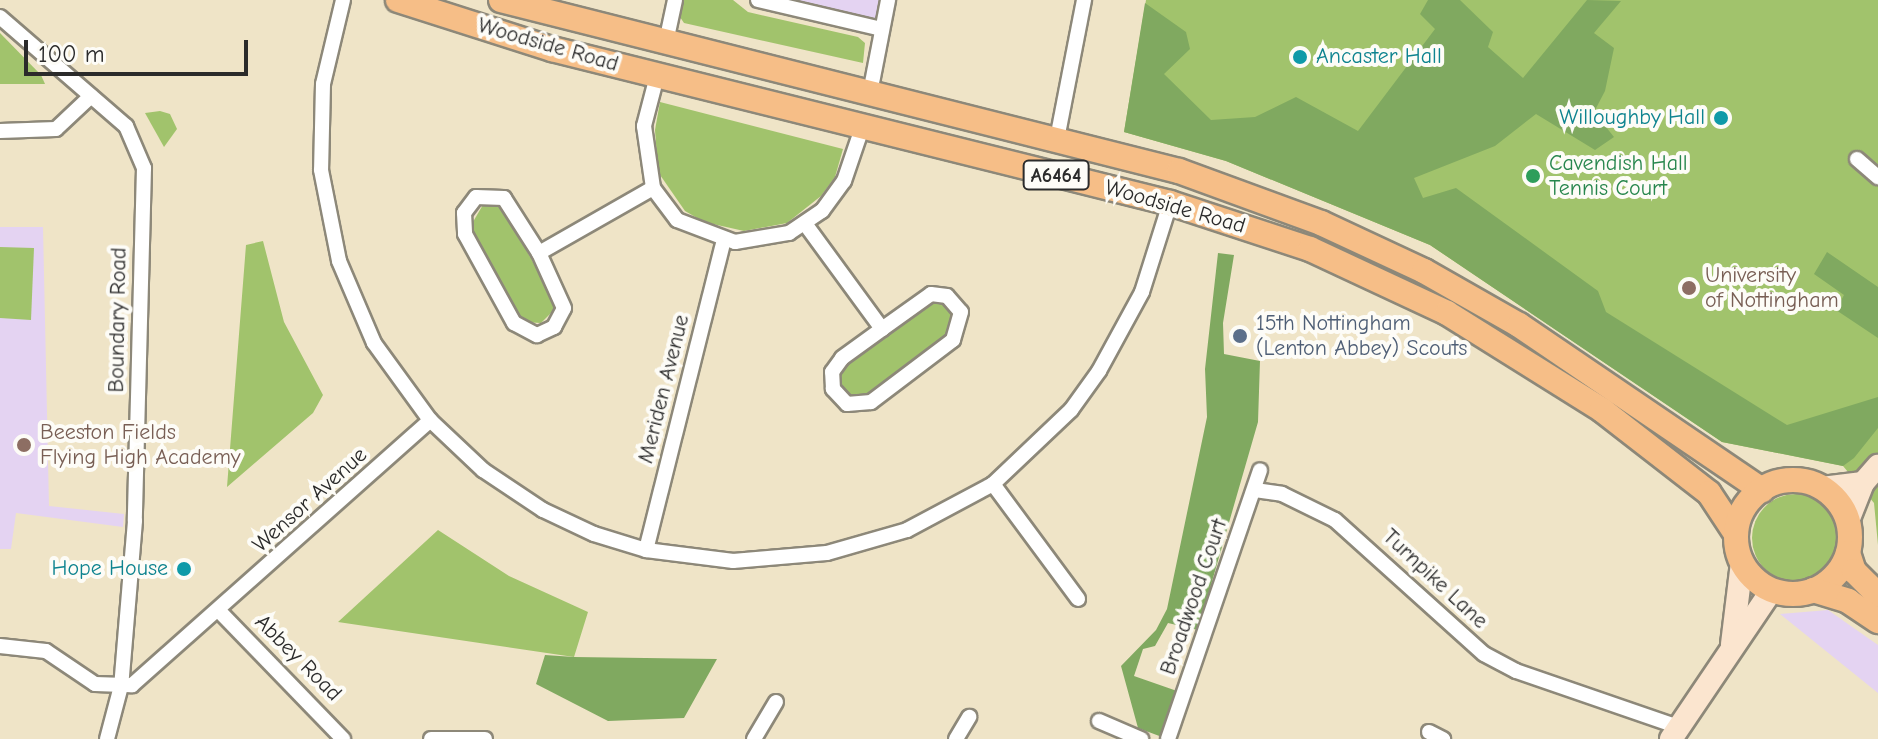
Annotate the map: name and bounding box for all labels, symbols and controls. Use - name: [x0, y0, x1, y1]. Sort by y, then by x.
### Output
- street label: Woodside Road: [475, 12, 621, 78]
- scale bar: [28, 24, 252, 74]
- text: 100 m: [38, 40, 105, 68]
- place label: Ancaster Hall: [1316, 44, 1442, 70]
- marker: Ancaster Hall: [1291, 48, 1309, 66]
- place label: Willoughby Hall: [1559, 105, 1705, 131]
- marker: Willoughby Hall: [1712, 109, 1730, 127]
- place label: Cavendish Hall Tennis Court: [1549, 150, 1688, 202]
- road number: A6464: [1022, 159, 1090, 191]
- marker: Cavendish Hall Tennis Court: [1524, 167, 1542, 185]
- street label: Woodside Road: [1102, 174, 1248, 240]
- street label: Boundary Road: [104, 247, 132, 393]
- place label: University of Nottingham: [1705, 262, 1839, 314]
- marker: University of Nottingham: [1680, 279, 1698, 297]
- place label: 15th Nottingham (Lenton Abbey) Scouts: [1256, 310, 1467, 362]
- street label: Meriden Avenue: [633, 312, 695, 466]
- marker: 15th Nottingham (Lenton Abbey) Scouts: [1231, 327, 1249, 345]
- place label: Beeston Fields Flying High Academy: [40, 419, 241, 470]
- marker: Beeston Fields Flying High Academy: [15, 436, 33, 454]
- street label: Wensor Avenue: [247, 442, 373, 558]
- street label: Broadwood Court: [1155, 516, 1233, 678]
- street label: Turnpike Lane: [1377, 524, 1493, 634]
- place label: Hope House: [52, 556, 168, 582]
- marker: Hope House: [175, 560, 193, 578]
- street label: Abbey Road: [249, 609, 347, 707]

